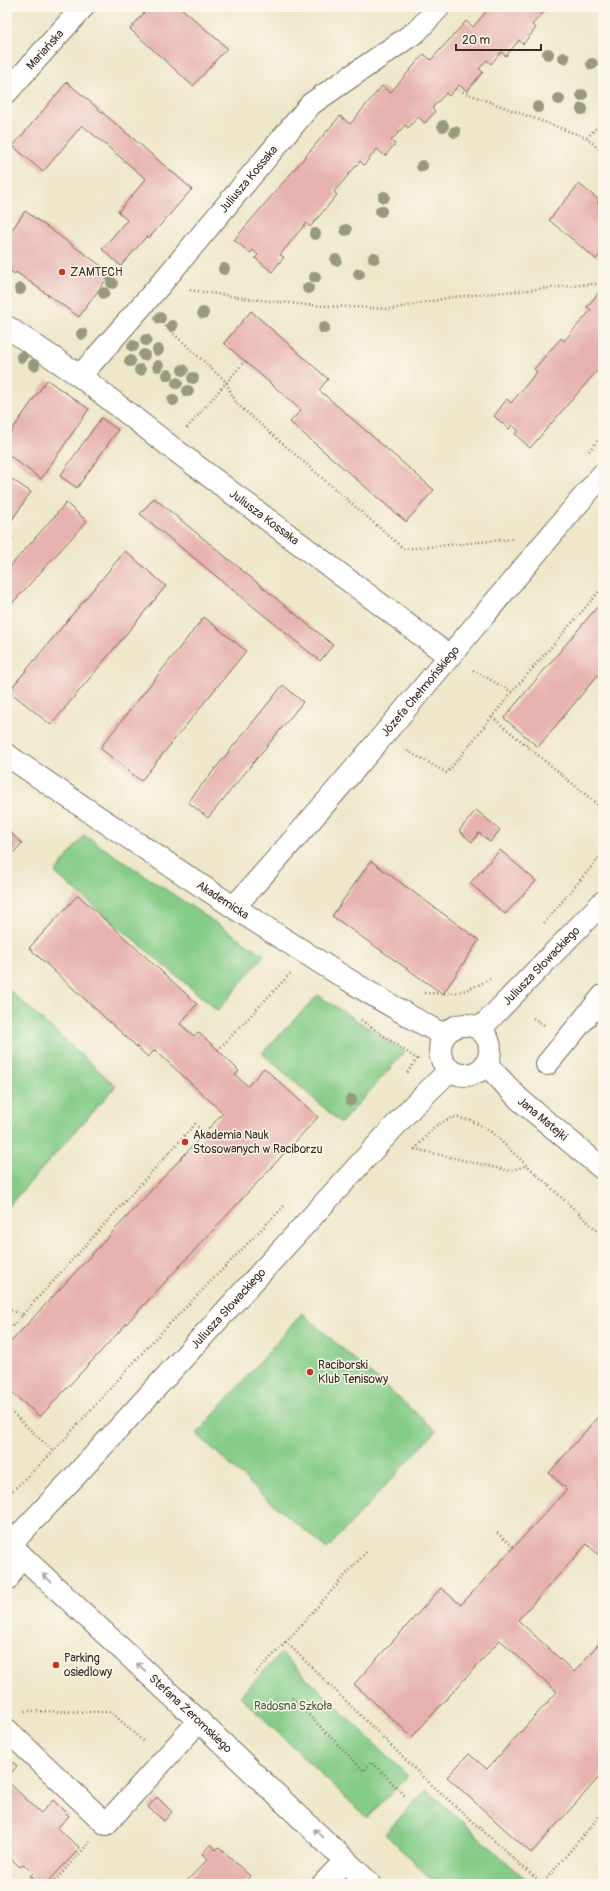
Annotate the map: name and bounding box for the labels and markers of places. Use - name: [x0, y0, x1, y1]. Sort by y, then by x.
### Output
- place label: ZAMTECH: [70, 265, 123, 280]
- marker: ZAMTECH: [57, 267, 67, 277]
- place label: Akademia Nauk Stosowanych w Raciborzu: [193, 1128, 323, 1157]
- marker: Akademia Nauk Stosowanych w Raciborzu: [180, 1137, 190, 1147]
- place label: Raciborski Klub Tenisowy: [318, 1358, 388, 1387]
- marker: Raciborski Klub Tenisowy: [305, 1367, 315, 1377]
- place label: Parking osiedlowy: [64, 1651, 112, 1680]
- marker: Parking osiedlowy: [51, 1660, 61, 1670]

